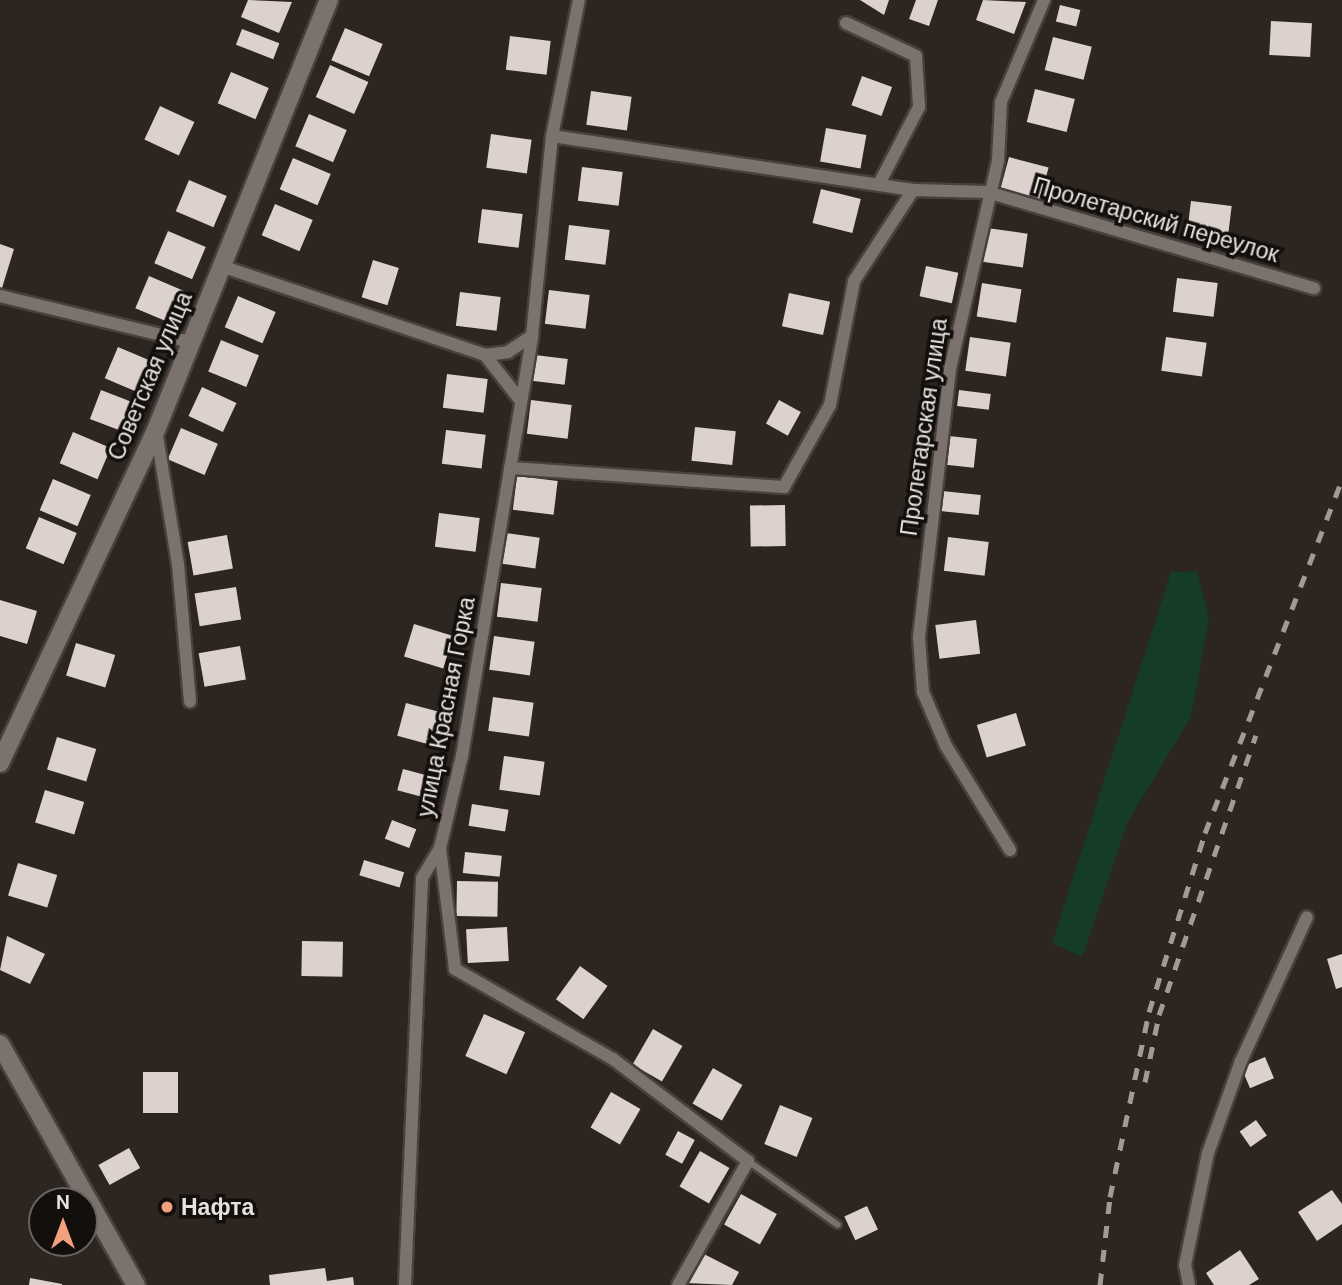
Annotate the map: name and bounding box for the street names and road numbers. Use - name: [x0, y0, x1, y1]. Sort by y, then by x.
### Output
- street label: Пролетарский переулок: [1030, 172, 1282, 268]
- street label: Советская улица: [102, 288, 198, 464]
- street label: Пролетарская улица: [895, 316, 953, 538]
- street label: улица Красная Горка: [411, 595, 481, 819]

